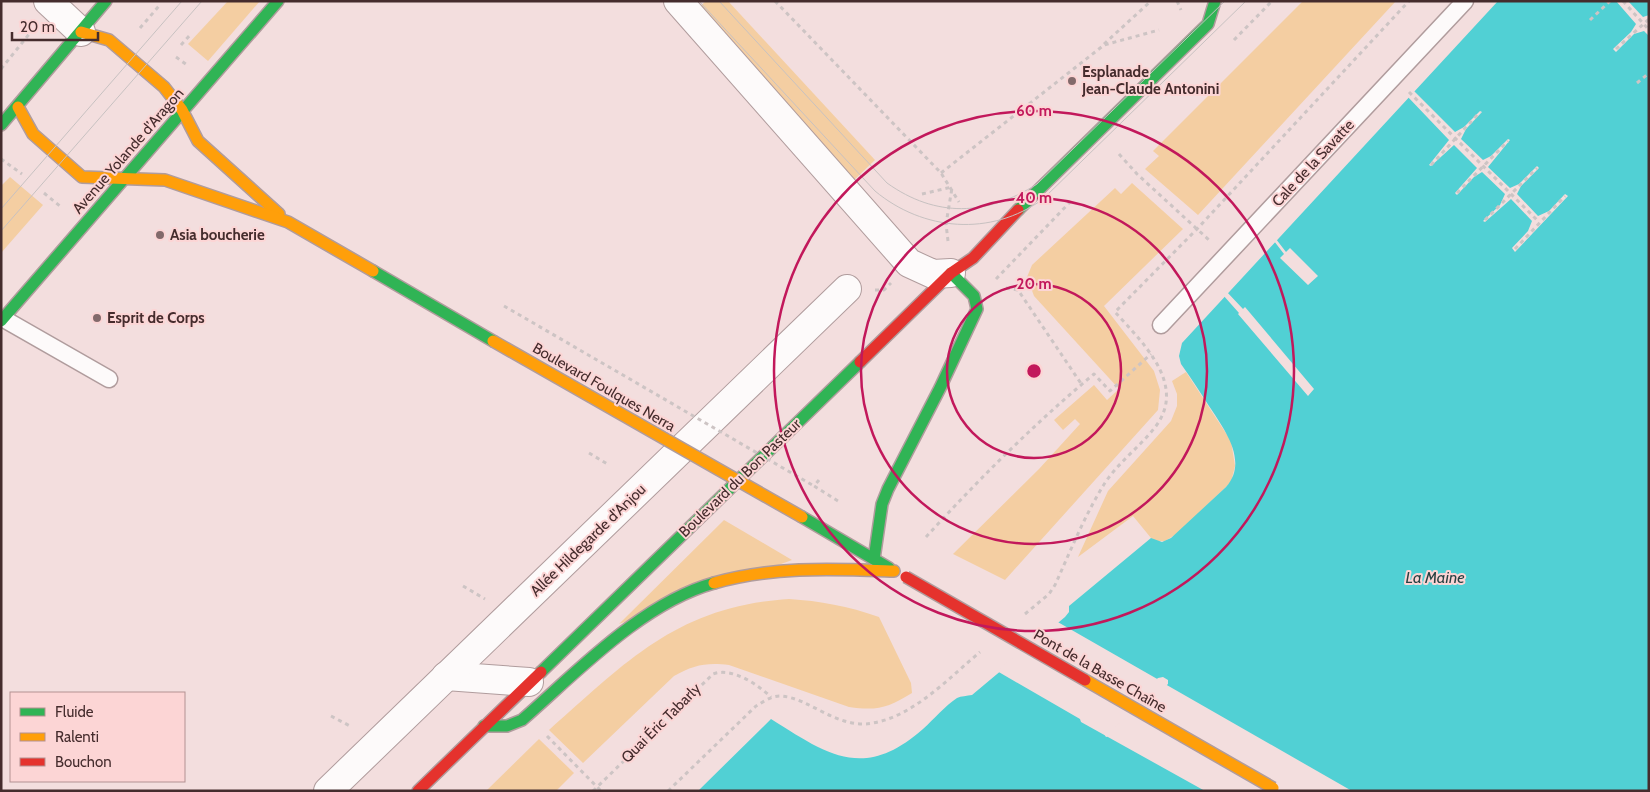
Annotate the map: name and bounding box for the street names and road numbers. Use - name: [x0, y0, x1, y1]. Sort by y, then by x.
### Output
- street label: Avenue Yolande d’Aragon: [69, 85, 187, 217]
- street label: Cale de la Savatte: [1268, 116, 1358, 210]
- street label: Boulevard Foulques Nerra: [529, 339, 679, 436]
- street label: Boulevard du Bon Pasteur: [675, 415, 805, 541]
- street label: Allée Hildegarde d'Anjou: [526, 480, 650, 600]
- street label: Pont de la Basse Chaîne: [1030, 626, 1170, 717]
- street label: Quai Éric Tabarly: [617, 679, 705, 766]

